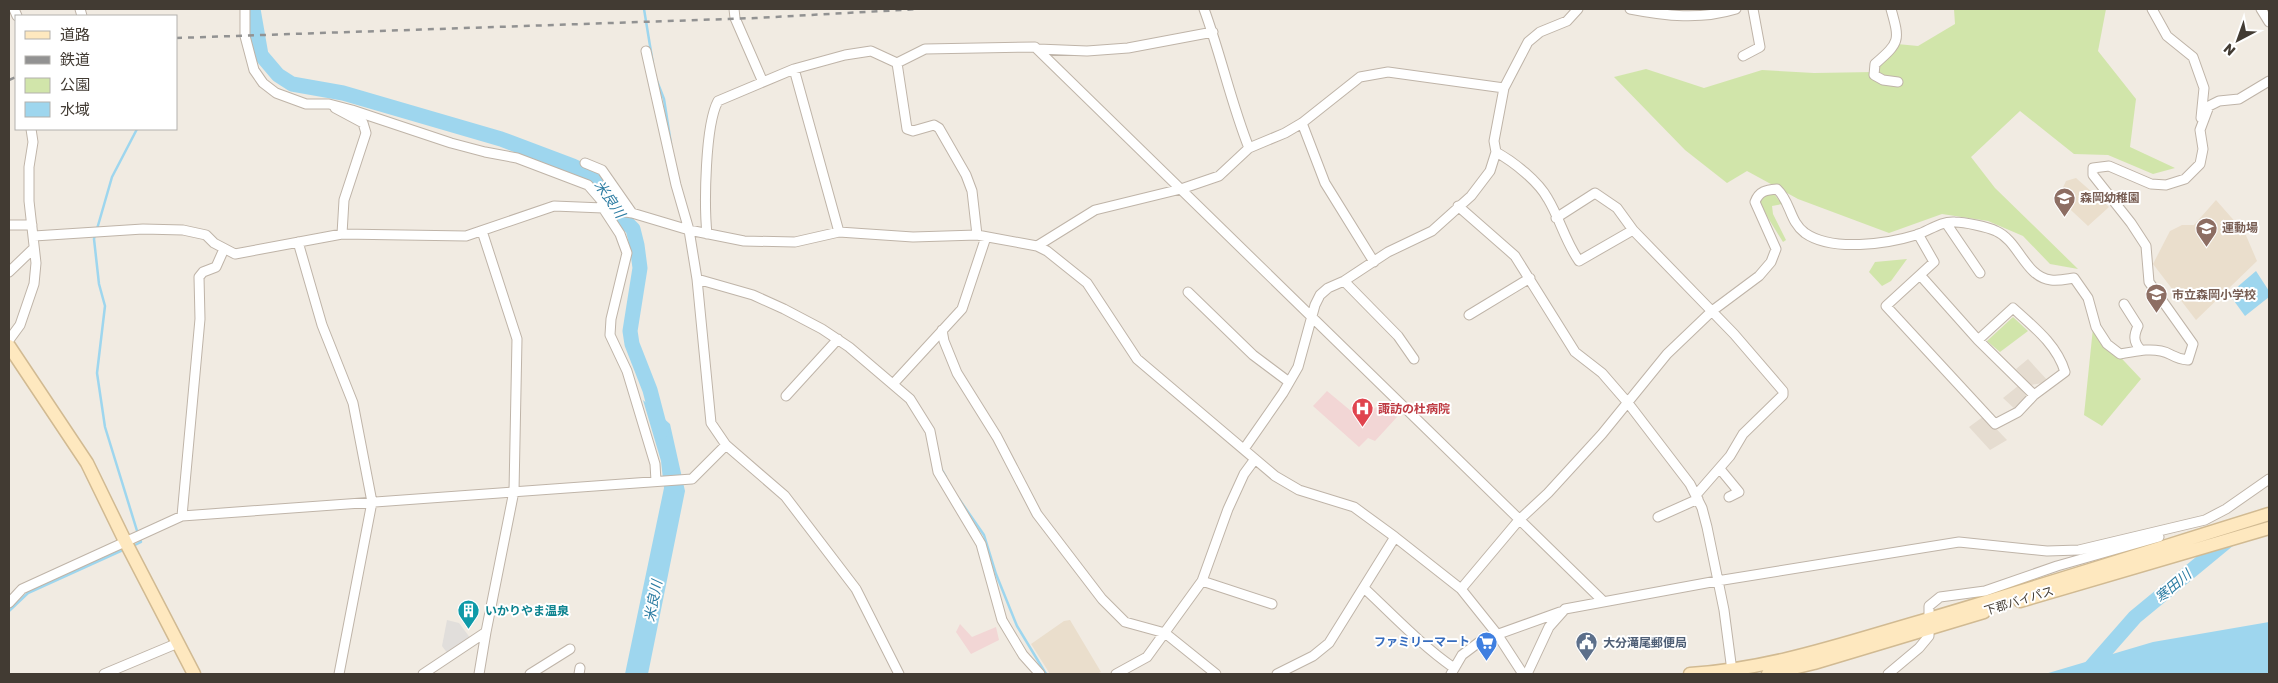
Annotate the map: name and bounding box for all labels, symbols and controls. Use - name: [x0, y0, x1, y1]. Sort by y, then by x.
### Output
- legend: [15, 15, 178, 130]
- north arrow: [2213, 15, 2263, 65]
- text: 道路: [60, 26, 90, 44]
- text: N: [2220, 40, 2239, 59]
- text: 鉄道: [60, 51, 90, 69]
- text: 公園: [60, 76, 90, 94]
- text: 水域: [60, 101, 90, 119]
- water label: 米良川: [591, 177, 629, 223]
- school or university icon: 森岡幼稚園: [2052, 186, 2076, 217]
- place label: 森岡幼稚園: [2080, 191, 2140, 205]
- school or university icon: 運動場: [2194, 216, 2218, 247]
- place label: 運動場: [2222, 221, 2258, 235]
- school or university icon: 市立森岡小学校: [2144, 283, 2168, 314]
- place label: 市立森岡小学校: [2172, 288, 2256, 302]
- hospital icon: 諏訪の杜病院: [1350, 397, 1374, 428]
- place label: 諏訪の杜病院: [1378, 402, 1450, 416]
- water label: 寒田川: [2152, 565, 2196, 606]
- water label: 米良川: [641, 577, 666, 623]
- street label: 下郡バイパス: [1983, 584, 2055, 618]
- building icon: いかりやま温泉: [457, 599, 481, 630]
- place label: いかりやま温泉: [485, 604, 569, 618]
- supermarket icon: ファミリーマート: [1474, 630, 1498, 661]
- public building icon: 大分滝尾郵便局: [1575, 631, 1599, 662]
- place label: ファミリーマート: [1374, 635, 1470, 649]
- place label: 大分滝尾郵便局: [1603, 636, 1687, 650]

